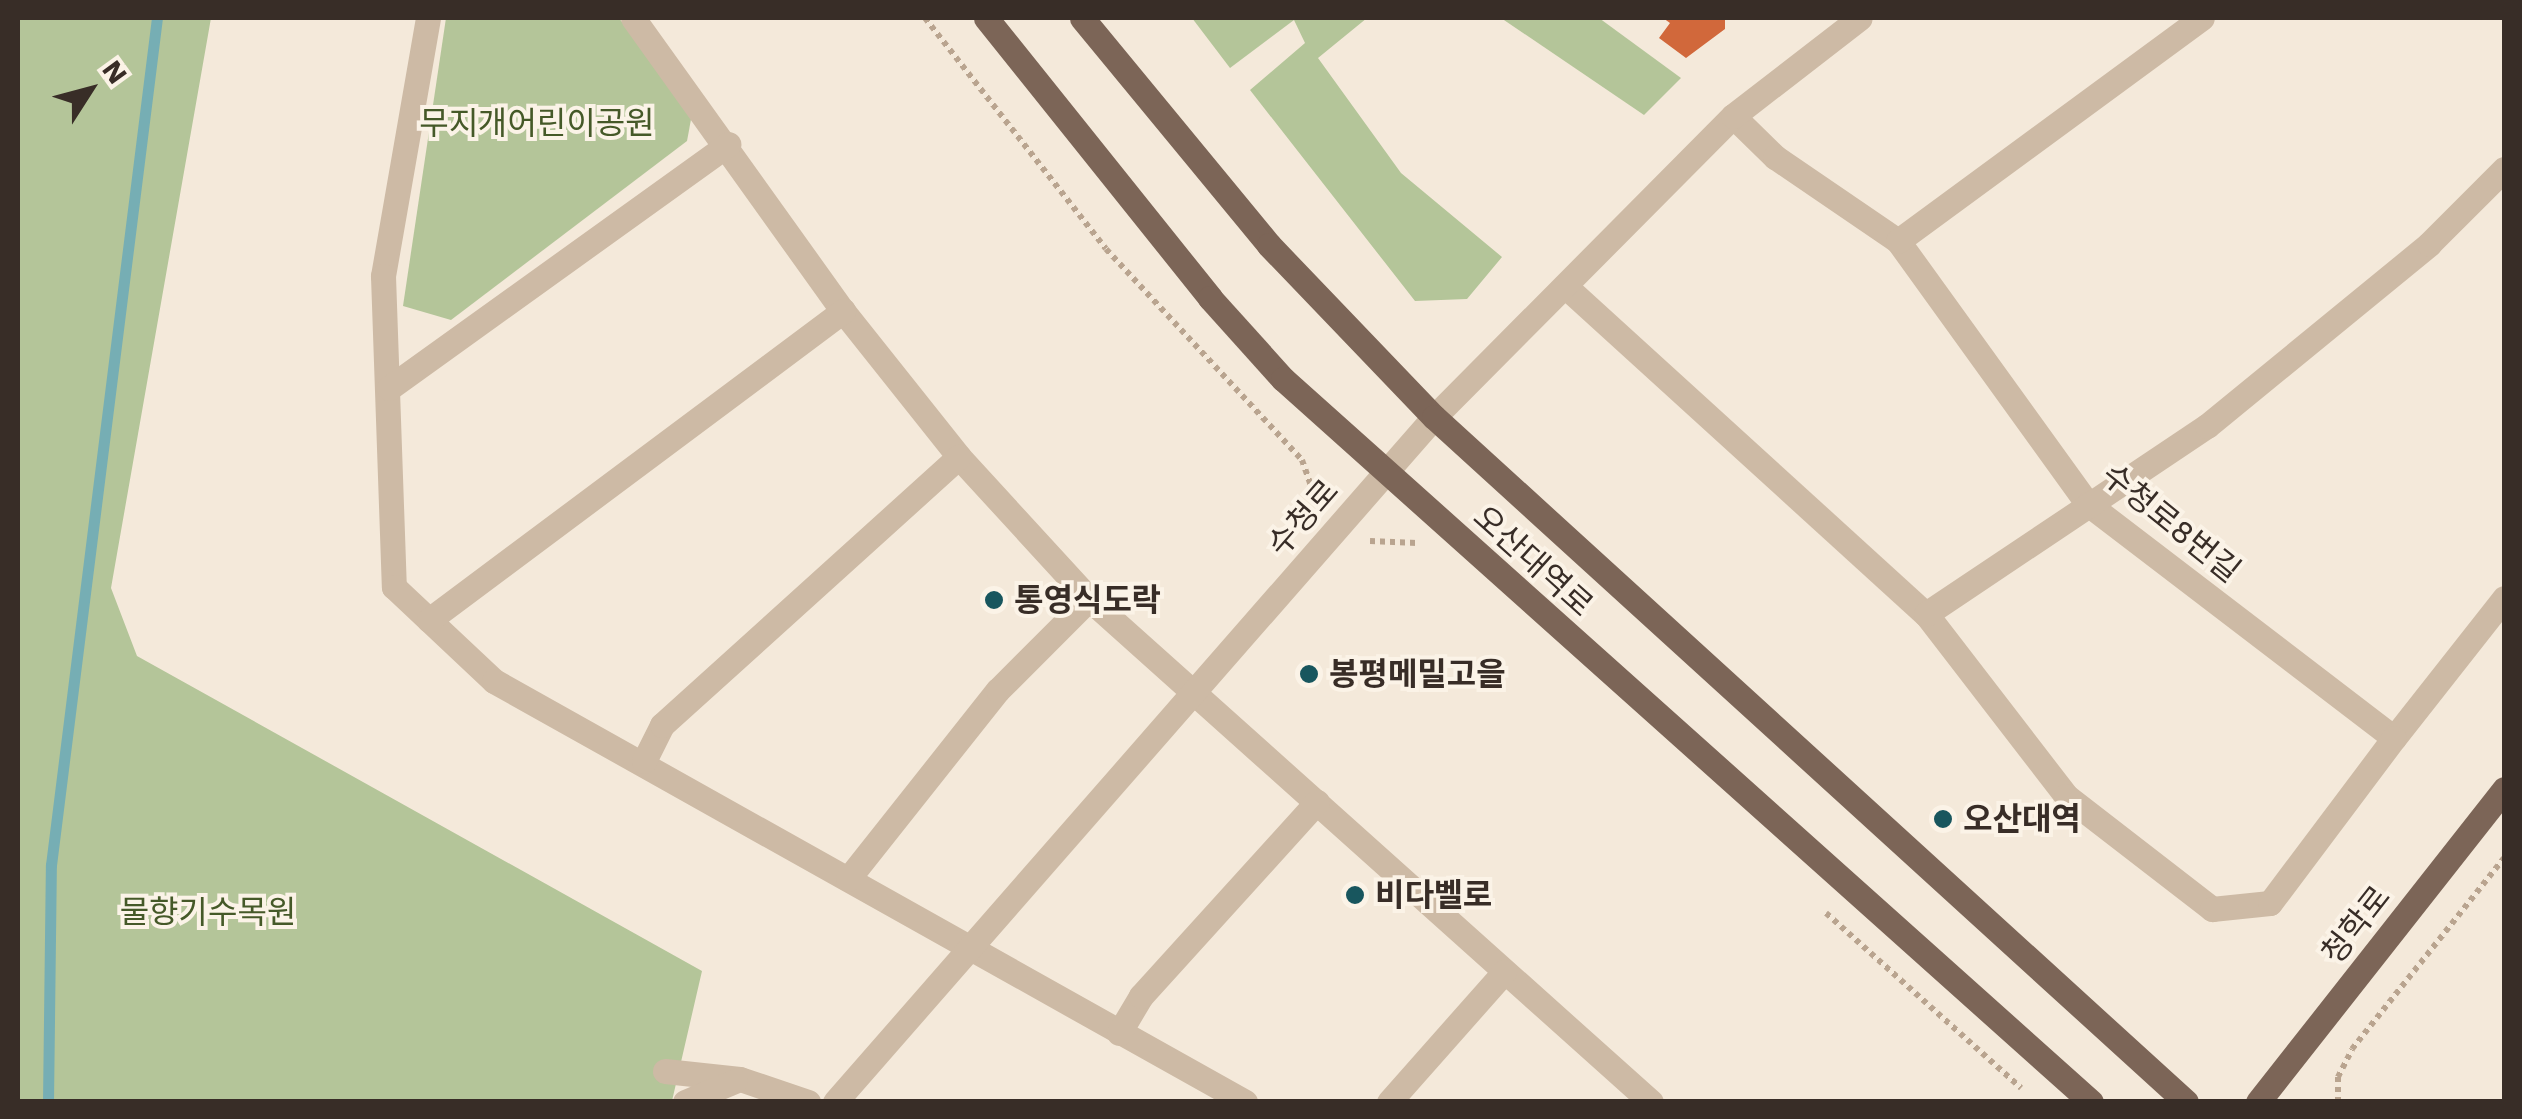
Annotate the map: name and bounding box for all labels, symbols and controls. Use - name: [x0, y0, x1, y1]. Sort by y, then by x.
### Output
- north arrow: [40, 40, 140, 140]
- text: N: [95, 54, 134, 90]
- park label: 무지개어린이공원: [419, 104, 655, 142]
- street label: 수청로8번길: [2094, 456, 2248, 590]
- street label: 수청로: [1260, 472, 1346, 564]
- street label: 오산대역로: [1465, 497, 1601, 625]
- place label: 통영식도락: [1014, 581, 1161, 619]
- marker: 통영식도락: [983, 589, 1005, 611]
- place label: 봉평메밀고을: [1329, 655, 1506, 693]
- marker: 봉평메밀고을: [1298, 663, 1320, 685]
- place label: 오산대역: [1963, 800, 2081, 838]
- marker: 오산대역: [1932, 808, 1954, 830]
- place label: 비다벨로: [1375, 876, 1493, 914]
- street label: 청학로: [2314, 878, 2398, 972]
- marker: 비다벨로: [1344, 884, 1366, 906]
- park label: 물향기수목원: [120, 893, 296, 931]

